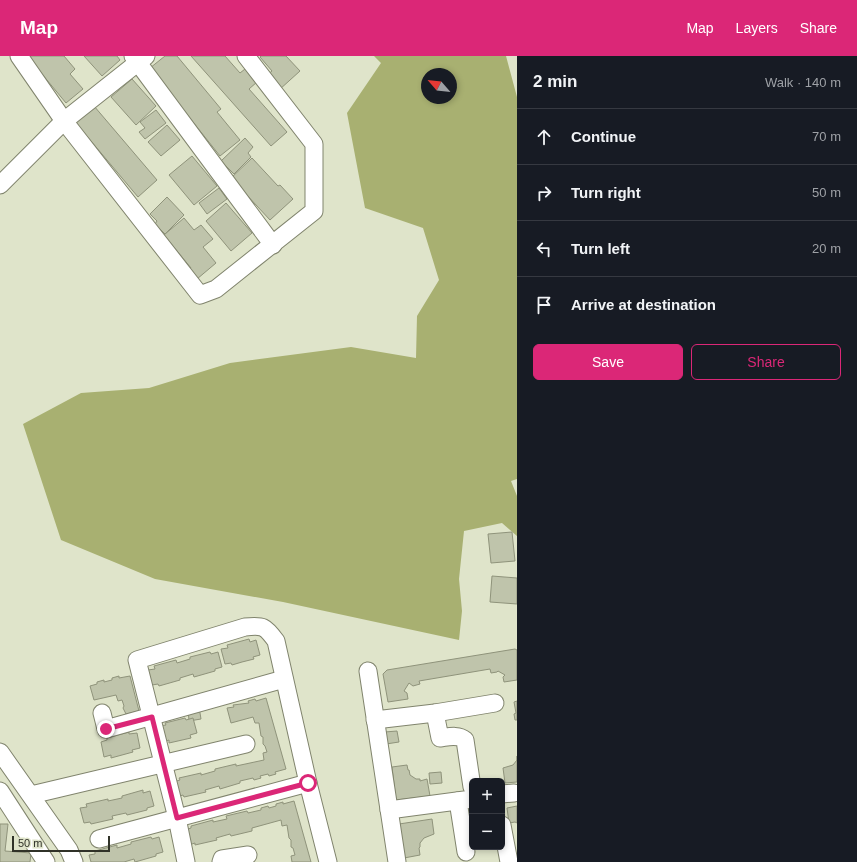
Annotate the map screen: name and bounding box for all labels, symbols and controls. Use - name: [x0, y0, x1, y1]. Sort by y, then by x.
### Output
- text: Map: [20, 17, 58, 38]
- text: Map: [686, 20, 714, 36]
- text: Layers: [736, 20, 778, 36]
- text: Share: [800, 20, 837, 36]
- north arrow: [421, 68, 457, 104]
- text: 2 min: [533, 72, 577, 91]
- text: Walk · 140 m: [765, 75, 841, 90]
- icon: ahead: [533, 126, 555, 148]
- text: Continue: [571, 128, 636, 145]
- text: 70 m: [812, 129, 841, 144]
- icon: right: [533, 182, 555, 204]
- text: Turn right: [571, 184, 641, 201]
- text: 50 m: [812, 185, 841, 200]
- icon: left: [533, 238, 555, 260]
- text: Turn left: [571, 240, 630, 257]
- text: 20 m: [812, 241, 841, 256]
- icon: arrive: [533, 294, 555, 316]
- text: Arrive at destination: [571, 296, 716, 313]
- button: Save: [533, 344, 683, 380]
- button: Share: [691, 344, 841, 380]
- route end: [97, 720, 115, 738]
- route start: [299, 774, 317, 792]
- map controls: [469, 778, 505, 850]
- button: +: [469, 778, 505, 814]
- button: −: [469, 814, 505, 850]
- scale bar: [12, 834, 110, 853]
- text: 50 m: [18, 837, 42, 849]

